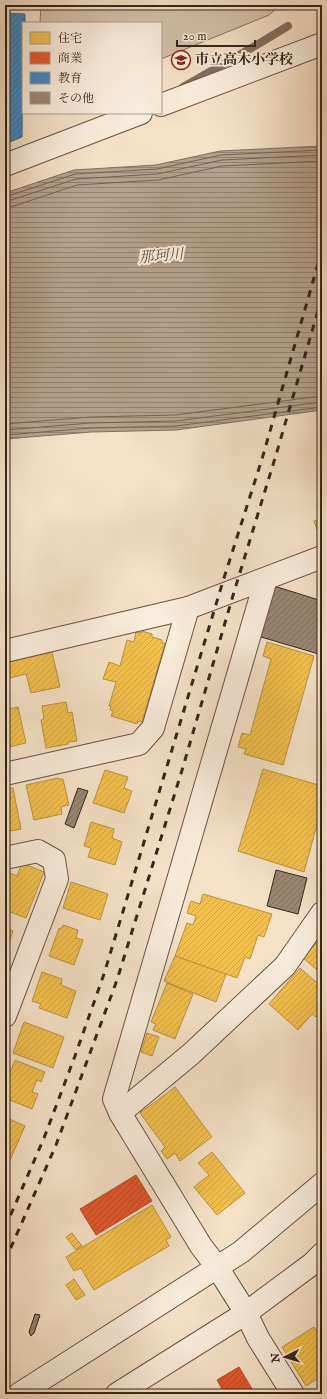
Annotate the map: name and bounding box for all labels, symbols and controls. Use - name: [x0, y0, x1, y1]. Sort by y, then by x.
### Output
- legend: [22, 22, 162, 114]
- scale bar: [177, 22, 255, 48]
- text: 20 m: [183, 29, 206, 44]
- text: 住宅: [58, 31, 82, 46]
- school or university icon: 市立高木小学校: [170, 49, 192, 71]
- text: 商業: [58, 51, 82, 66]
- place label: 市立高木小学校: [195, 51, 293, 69]
- text: 教育: [58, 71, 82, 86]
- text: その他: [58, 91, 94, 106]
- water label: 那珂川: [138, 244, 186, 267]
- north arrow: [265, 1337, 305, 1377]
- text: N: [269, 1352, 284, 1364]

